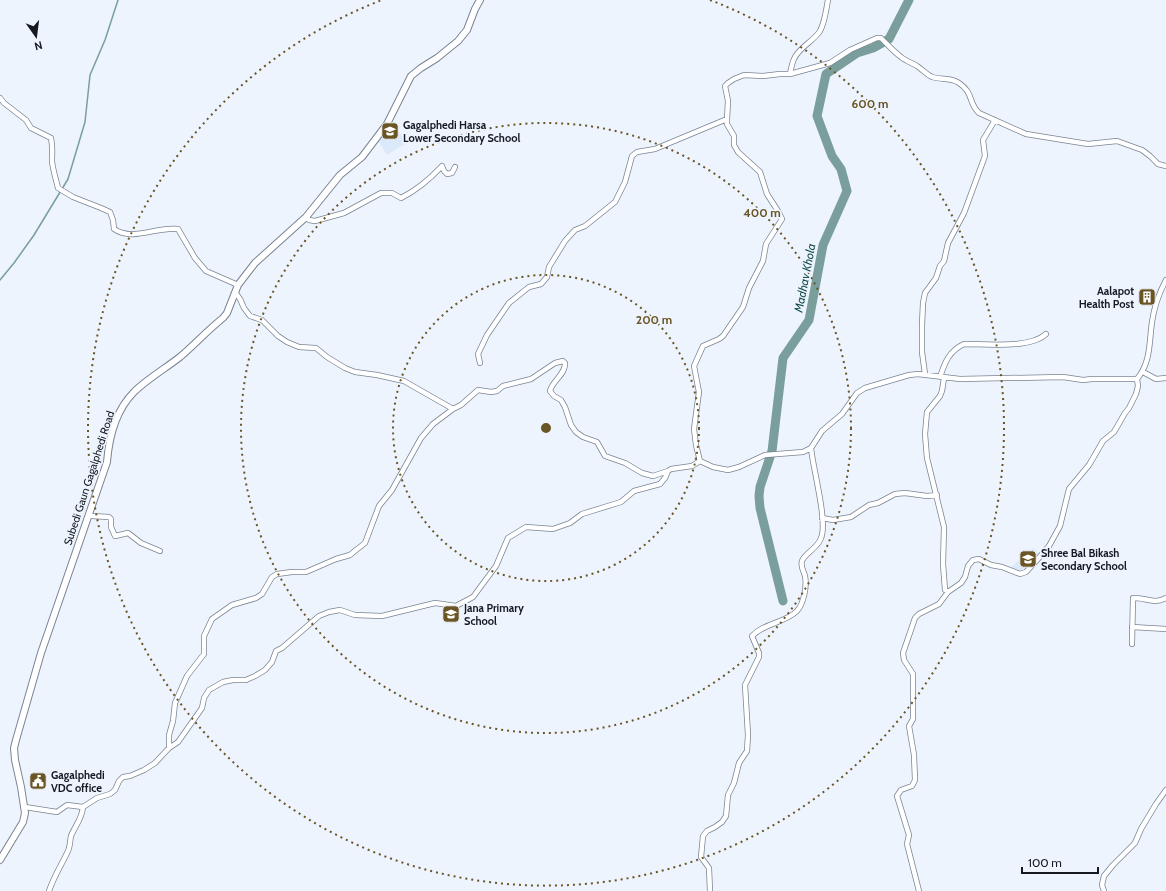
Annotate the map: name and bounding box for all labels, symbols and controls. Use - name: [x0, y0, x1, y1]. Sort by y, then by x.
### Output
- north arrow: [16, 16, 56, 56]
- text: N: [33, 38, 44, 53]
- text: 600 m: [852, 96, 888, 111]
- place label: Gagalphedi Harsa Lower Secondary School: [403, 118, 520, 145]
- school or university icon: Gagalphedi Harsa Lower Secondary School: [380, 121, 400, 141]
- text: 400 m: [743, 205, 781, 220]
- water label: Madhav Khola: [790, 242, 819, 315]
- place label: Aalapot Health Post: [1079, 284, 1134, 311]
- building icon: Aalapot Health Post: [1137, 287, 1157, 307]
- text: 200 m: [636, 312, 672, 327]
- street label: Subedi Gaun Gagalphedi Road: [61, 409, 117, 547]
- centre of rings: [539, 421, 553, 435]
- place label: Shree Bal Bikash Secondary School: [1041, 546, 1127, 573]
- school or university icon: Shree Bal Bikash Secondary School: [1018, 549, 1038, 569]
- place label: Jana Primary School: [463, 601, 524, 628]
- school or university icon: Jana Primary School: [441, 604, 461, 624]
- place label: Gagalphedi VDC office: [51, 768, 105, 795]
- public building icon: Gagalphedi VDC office: [28, 771, 48, 791]
- scale bar: [1022, 849, 1098, 875]
- text: 100 m: [1028, 855, 1062, 870]

